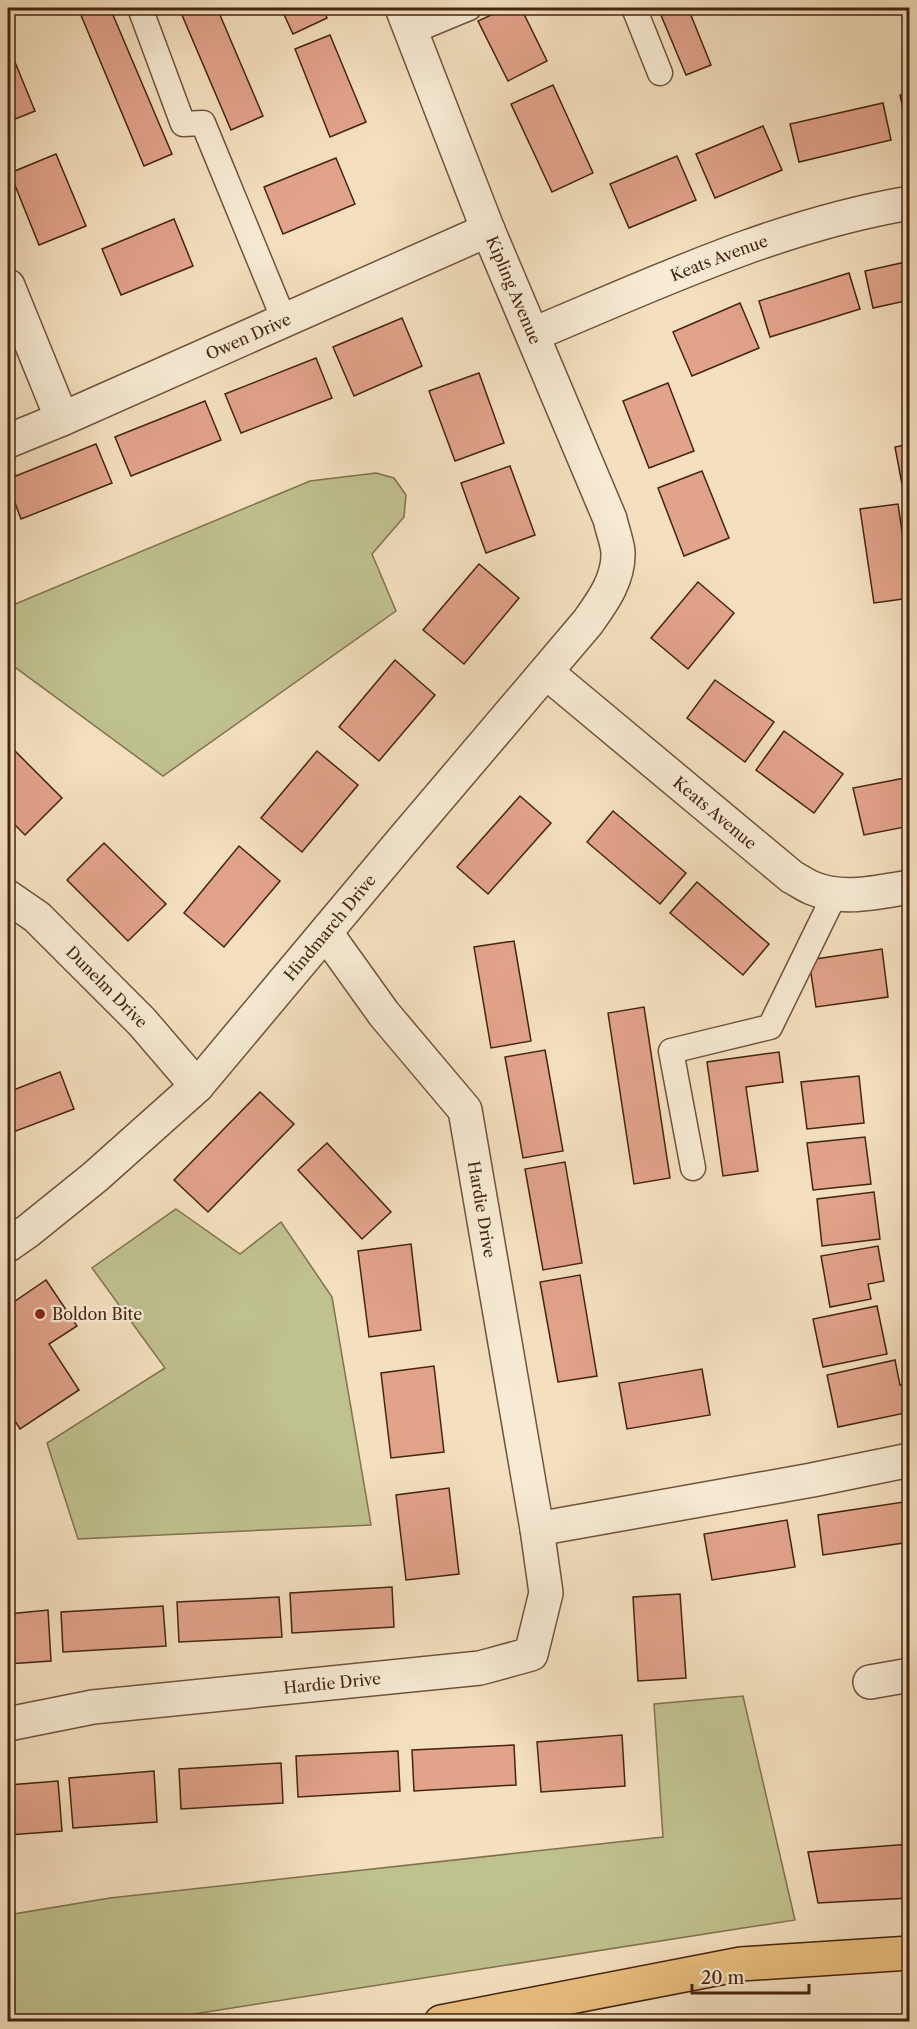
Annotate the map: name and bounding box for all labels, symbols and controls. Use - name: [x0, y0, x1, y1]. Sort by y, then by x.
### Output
- street label: Keats Avenue: [667, 231, 770, 286]
- street label: Kipling Avenue: [482, 233, 546, 347]
- street label: Owen Drive: [203, 309, 294, 364]
- street label: Keats Avenue: [669, 772, 761, 853]
- street label: Hindmarch Drive: [280, 870, 380, 985]
- street label: Dunelm Drive: [62, 942, 152, 1032]
- street label: Hardie Drive: [464, 1159, 500, 1259]
- place label: Boldon Bite: [52, 1304, 142, 1324]
- marker: Boldon Bite: [33, 1307, 47, 1321]
- street label: Hardie Drive: [282, 1668, 382, 1698]
- scale bar: [692, 1957, 809, 1995]
- text: 20 m: [701, 1967, 745, 1989]

